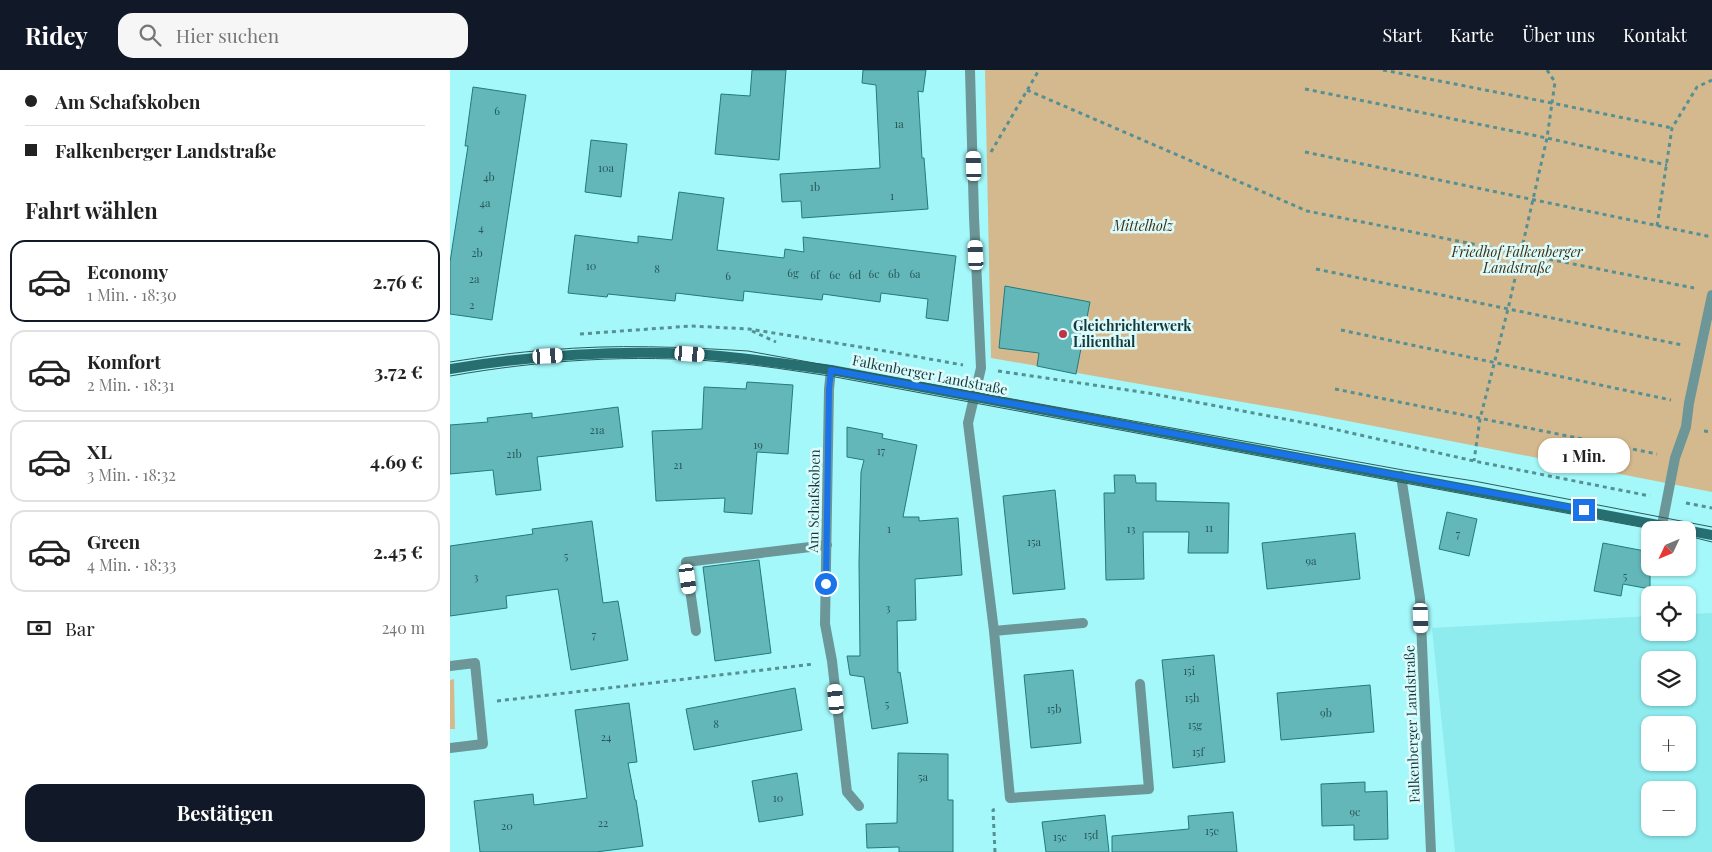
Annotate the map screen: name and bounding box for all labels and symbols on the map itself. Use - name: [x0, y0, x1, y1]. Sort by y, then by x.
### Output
- house number: 6: [494, 103, 500, 118]
- house number: 1a: [894, 116, 904, 131]
- car: [965, 151, 982, 181]
- house number: 10a: [598, 160, 615, 175]
- house number: 4b: [483, 169, 495, 184]
- house number: 1b: [810, 179, 820, 194]
- house number: 1: [890, 188, 894, 203]
- house number: 4a: [480, 195, 491, 210]
- park label: Mittelholz: [1112, 216, 1174, 235]
- house number: 4: [478, 220, 484, 235]
- car: [967, 240, 984, 270]
- park label: Friedhof Falkenberger Landstraße: [1450, 242, 1584, 277]
- house number: 2b: [471, 245, 483, 260]
- house number: 10: [586, 258, 597, 273]
- house number: 8: [654, 261, 660, 276]
- house number: 6g: [787, 265, 799, 280]
- house number: 6c: [868, 266, 880, 281]
- house number: 6b: [888, 266, 900, 281]
- house number: 6a: [909, 266, 921, 281]
- house number: 6f: [810, 267, 821, 282]
- house number: 6e: [829, 267, 841, 282]
- house number: 6d: [849, 267, 862, 282]
- house number: 6: [725, 268, 731, 283]
- house number: 2a: [469, 271, 480, 286]
- house number: 2: [469, 297, 475, 312]
- place label: Gleichrichterwerk Lilienthal: [1073, 316, 1192, 351]
- marker: Gleichrichterwerk Lilienthal: [1057, 328, 1069, 340]
- car: [674, 345, 705, 363]
- car: [532, 348, 563, 364]
- street label: Falkenberger Landstraße: [851, 350, 1009, 399]
- house number: 21a: [590, 422, 605, 437]
- house number: 19: [753, 437, 763, 452]
- callout: 1 Min.: [1538, 438, 1630, 472]
- house number: 17: [877, 443, 886, 458]
- house number: 21b: [506, 446, 522, 461]
- street label: Am Schafskoben: [803, 448, 824, 554]
- house number: 21: [673, 457, 683, 472]
- route end: [1573, 499, 1595, 521]
- house number: 11: [1205, 520, 1213, 535]
- house number: 1: [887, 521, 891, 536]
- house number: 13: [1127, 521, 1135, 536]
- north arrow: [1641, 521, 1696, 576]
- house number: 7: [1456, 526, 1461, 541]
- house number: 15a: [1027, 534, 1042, 549]
- house number: 5: [564, 548, 569, 563]
- house number: 9a: [1305, 553, 1317, 568]
- car: [678, 563, 697, 595]
- house number: 5: [1623, 568, 1628, 583]
- house number: 3: [474, 569, 479, 584]
- route start: [815, 573, 837, 595]
- house number: 3: [886, 600, 891, 615]
- car: [1412, 603, 1429, 633]
- house number: 7: [592, 627, 597, 642]
- street label: Falkenberger Landstraße: [1399, 645, 1424, 803]
- house number: 15i: [1183, 663, 1195, 678]
- car: [826, 683, 845, 715]
- house number: 15h: [1185, 690, 1200, 705]
- house number: 5: [885, 696, 890, 711]
- house number: 15b: [1047, 701, 1061, 716]
- house number: 9b: [1320, 705, 1332, 720]
- house number: 8: [713, 716, 719, 731]
- house number: 15g: [1188, 717, 1202, 732]
- house number: 24: [601, 729, 612, 744]
- house number: 15f: [1192, 744, 1205, 759]
- house number: 5a: [918, 769, 929, 784]
- house number: 10: [773, 790, 784, 805]
- house number: 9c: [1350, 804, 1360, 819]
- house number: 22: [598, 815, 608, 830]
- house number: 20: [501, 818, 513, 833]
- house number: 15e: [1205, 823, 1219, 838]
- house number: 15d: [1084, 827, 1099, 842]
- house number: 15c: [1053, 829, 1067, 844]

